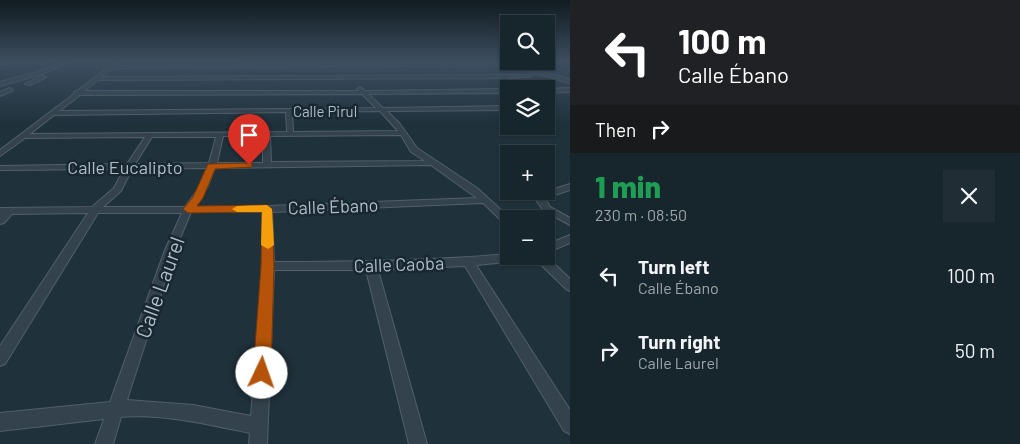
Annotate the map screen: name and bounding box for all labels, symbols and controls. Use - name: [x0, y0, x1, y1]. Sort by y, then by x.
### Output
- map controls: [500, 15, 555, 265]
- button: search: [500, 15, 555, 70]
- text: 100 m: [678, 19, 767, 61]
- icon: left: [595, 20, 660, 85]
- text: Calle Ébano: [678, 61, 789, 87]
- button: layers: [500, 80, 555, 135]
- street label: Calle Pirul: [293, 102, 357, 120]
- pin: [228, 114, 270, 165]
- icon: right: [646, 115, 674, 143]
- text: Then: [595, 118, 636, 141]
- icon: arrive: [235, 121, 263, 149]
- button: +: [500, 145, 555, 200]
- street label: Calle Eucalipto: [67, 156, 183, 178]
- text: 1 min: [595, 168, 661, 204]
- button: close: [943, 170, 995, 222]
- street label: Calle Ébano: [287, 193, 379, 219]
- text: 230 m · 08:50: [595, 205, 687, 224]
- button: −: [500, 210, 555, 265]
- street label: Calle Laurel: [129, 233, 189, 341]
- street label: Calle Caoba: [353, 251, 445, 277]
- text: Turn left: [638, 255, 709, 278]
- icon: left: [595, 262, 623, 290]
- text: 100 m: [947, 264, 995, 287]
- text: Calle Ébano: [638, 278, 719, 297]
- text: Turn right: [638, 330, 720, 353]
- icon: right: [595, 337, 623, 365]
- text: 50 m: [955, 339, 995, 362]
- position arrow: [235, 346, 287, 398]
- text: Calle Laurel: [638, 353, 719, 372]

